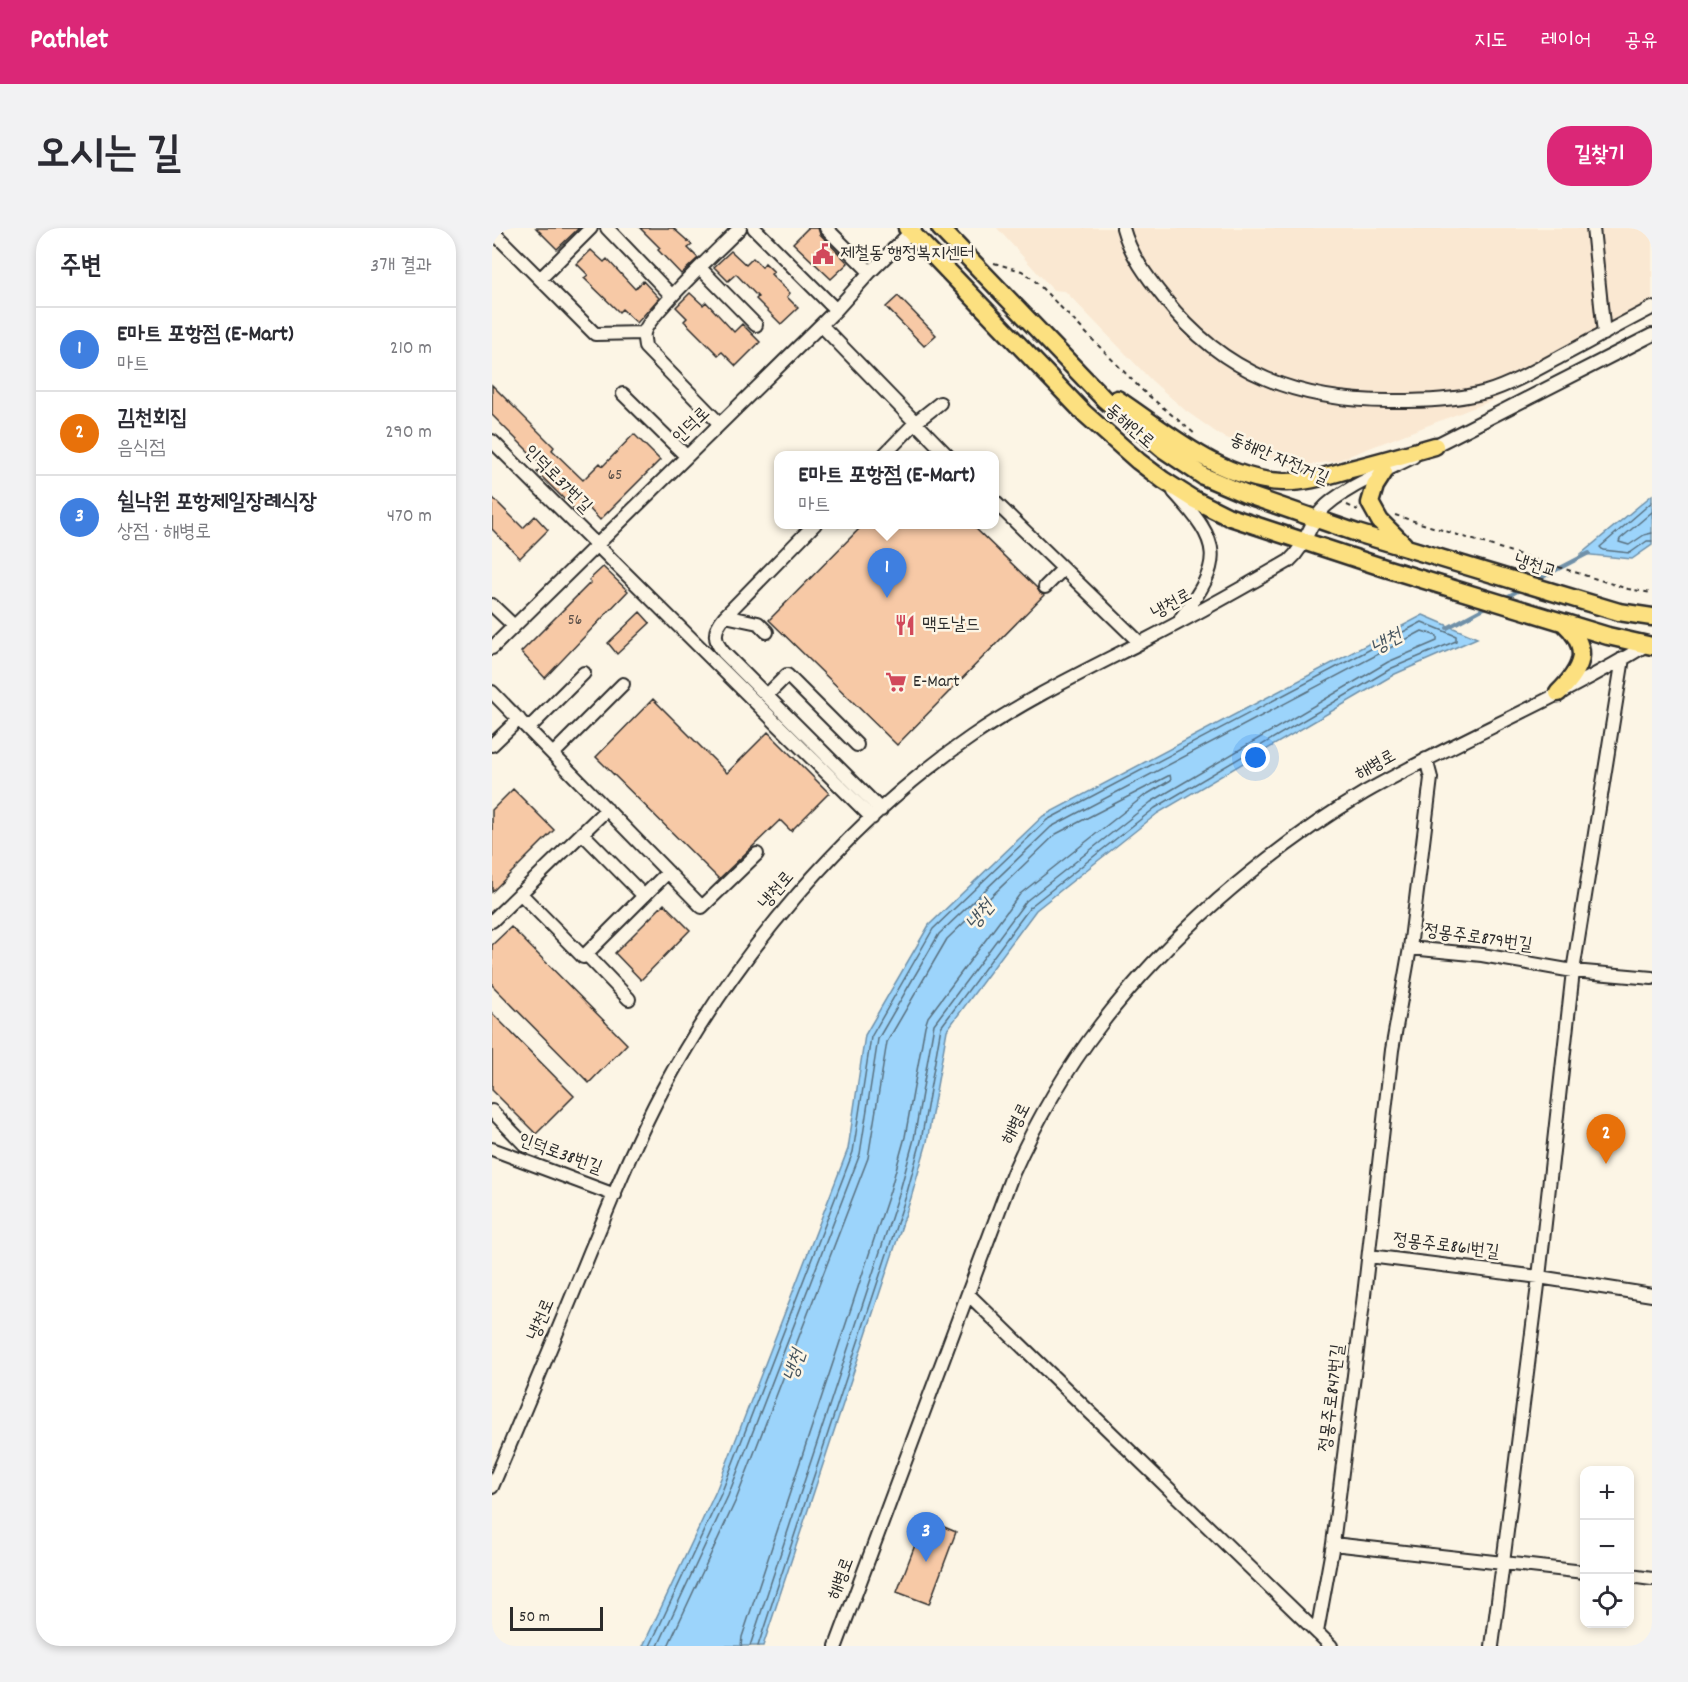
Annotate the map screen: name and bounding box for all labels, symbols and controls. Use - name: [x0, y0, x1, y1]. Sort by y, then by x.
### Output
- text: Pathlet: [30, 22, 108, 62]
- text: 지도: [1474, 27, 1508, 57]
- text: 레이어: [1541, 27, 1591, 57]
- text: 공유: [1624, 27, 1658, 57]
- button: 길찾기: [1547, 126, 1652, 186]
- text: 오시는 길: [36, 127, 181, 187]
- public building icon: 제철동 행정복지센터: [811, 242, 835, 266]
- place label: 제철동 행정복지센터: [840, 242, 974, 267]
- text: 주변: [60, 249, 102, 286]
- text: 3개 결과: [370, 253, 432, 281]
- text: E마트 포항점 (E-Mart): [117, 320, 294, 351]
- text: 1: [77, 335, 82, 363]
- text: 210 m: [390, 335, 432, 363]
- text: 마트: [117, 351, 149, 379]
- street label: 동해안로: [1099, 399, 1159, 455]
- street label: 인덕로: [668, 402, 716, 450]
- text: 김천회집: [117, 404, 188, 435]
- text: 2: [75, 419, 84, 447]
- text: 290 m: [385, 419, 432, 447]
- street label: 동해안 자전거길: [1226, 428, 1333, 492]
- text: 음식점: [117, 435, 165, 463]
- street label: 인덕로37번길: [517, 440, 597, 520]
- popup: [774, 451, 999, 529]
- text: E마트 포항점 (E-Mart): [798, 461, 975, 492]
- house number: 65: [608, 465, 622, 487]
- text: 쉴낙원 포항제일장례식장: [117, 488, 317, 519]
- text: 마트: [798, 492, 830, 520]
- text: 3: [75, 503, 84, 531]
- text: 470 m: [387, 503, 432, 531]
- text: 상점 · 해병로: [117, 519, 211, 547]
- pin: 1: [868, 548, 906, 598]
- street label: 냉천교: [1511, 549, 1559, 585]
- street label: 냉천로: [1147, 584, 1197, 626]
- house number: 56: [568, 610, 582, 632]
- restaurant icon: 맥도날드: [893, 613, 917, 637]
- place label: 맥도날드: [922, 613, 980, 638]
- water label: 냉천: [1366, 622, 1410, 663]
- supermarket icon: E-Mart: [884, 670, 908, 694]
- place label: E-Mart: [913, 670, 960, 695]
- your location: [1241, 743, 1270, 772]
- street label: 해병로: [1351, 745, 1401, 787]
- street label: 냉천로: [753, 866, 801, 916]
- water label: 냉천: [960, 893, 1003, 937]
- street label: 정몽주로879번길: [1422, 919, 1534, 959]
- street label: 해병로: [996, 1099, 1038, 1149]
- pin: 2: [1586, 1114, 1626, 1164]
- street label: 인덕로38번길: [515, 1128, 606, 1182]
- street label: 정몽주로861번길: [1391, 1228, 1501, 1266]
- street label: 냉천로: [522, 1295, 562, 1345]
- street label: 정몽주로847번길: [1314, 1342, 1352, 1453]
- water label: 냉천: [778, 1345, 815, 1386]
- map controls: [1580, 1466, 1634, 1628]
- button: +: [1580, 1466, 1634, 1520]
- pin: 3: [906, 1512, 946, 1562]
- button: −: [1580, 1520, 1634, 1574]
- street label: 해병로: [823, 1554, 861, 1604]
- button: locate: [1580, 1574, 1634, 1628]
- scale bar: [510, 1604, 603, 1632]
- text: 50 m: [519, 1606, 550, 1629]

